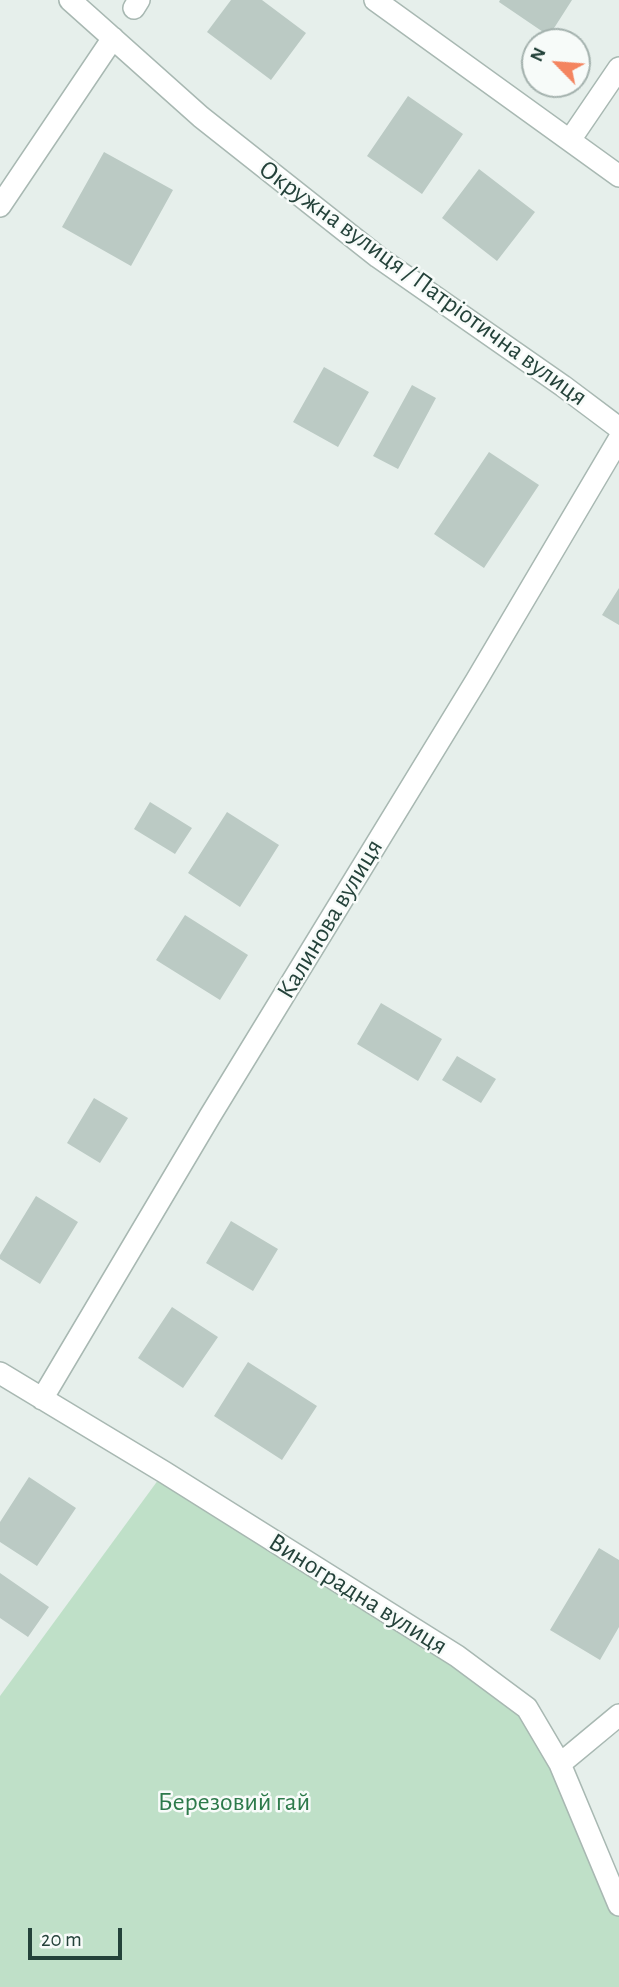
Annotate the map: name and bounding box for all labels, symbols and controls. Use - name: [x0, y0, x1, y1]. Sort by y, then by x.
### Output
- north arrow: [521, 28, 591, 98]
- text: N: [527, 45, 550, 65]
- street label: Окружна вулиця / Патріотична вулиця: [253, 153, 593, 413]
- street label: Калинова вулиця: [270, 834, 390, 1004]
- street label: Виноградна вулиця: [263, 1526, 453, 1662]
- park label: Березовий гай: [158, 1786, 310, 1818]
- scale bar: [32, 1913, 126, 1957]
- text: 20 m: [41, 1929, 82, 1950]

